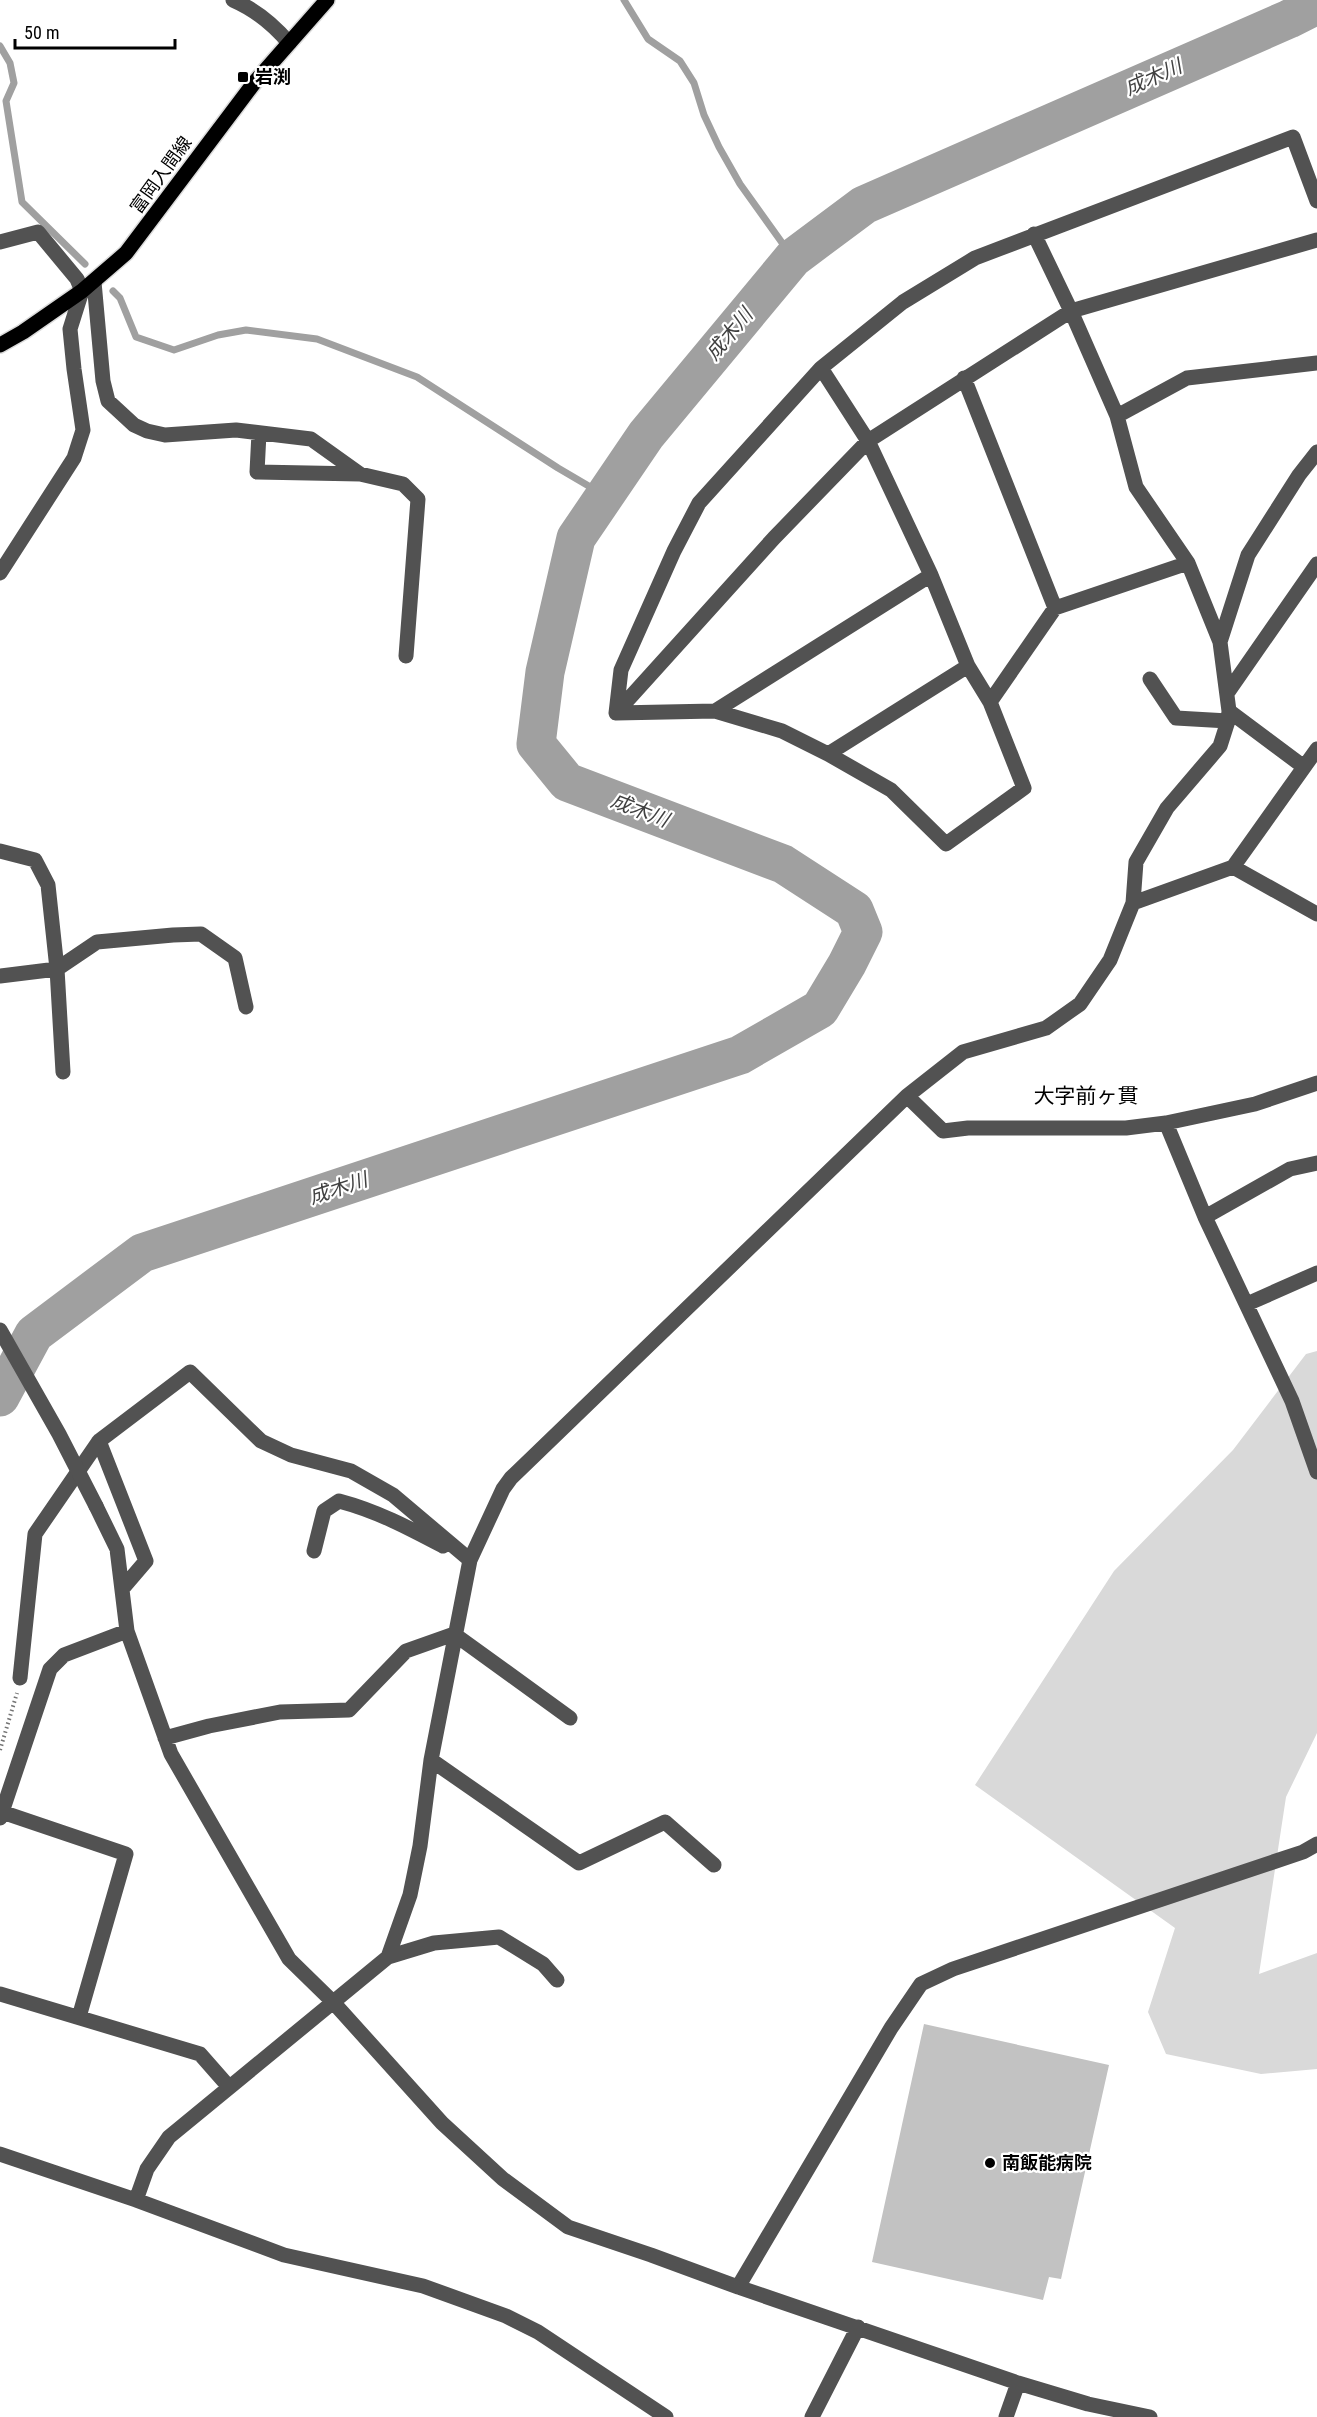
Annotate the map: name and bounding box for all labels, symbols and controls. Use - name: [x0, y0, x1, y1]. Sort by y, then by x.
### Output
- scale bar: [15, 12, 176, 50]
- text: 50 m: [24, 22, 59, 43]
- water label: 成木川: [1121, 53, 1187, 100]
- place label: 岩渕: [255, 66, 291, 87]
- marker: 岩渕: [236, 70, 250, 84]
- street label: 富岡入間線: [126, 132, 196, 217]
- water label: 成木川: [701, 302, 759, 365]
- water label: 成木川: [608, 788, 674, 833]
- district label: 大字前ヶ貫: [1034, 1084, 1139, 1108]
- water label: 成木川: [306, 1167, 372, 1209]
- place label: 南飯能病院: [1002, 2152, 1092, 2173]
- marker: 南飯能病院: [983, 2156, 997, 2170]

